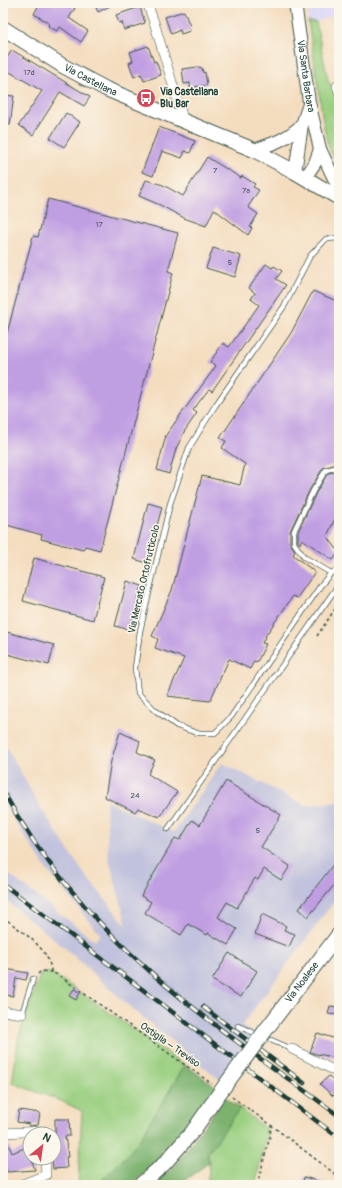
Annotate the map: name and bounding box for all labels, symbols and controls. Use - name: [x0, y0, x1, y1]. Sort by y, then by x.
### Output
- street label: Via Santa Barbara: [294, 39, 317, 114]
- street label: Via Castellana: [62, 62, 119, 99]
- house number: 17d: [23, 68, 35, 77]
- place label: Via Castellana Blu Bar: [160, 86, 219, 110]
- bus stop icon: Via Castellana Blu Bar: [135, 87, 157, 109]
- house number: 7: [213, 166, 218, 175]
- house number: 7a: [242, 186, 250, 195]
- house number: 17: [95, 220, 103, 229]
- house number: 5: [228, 258, 232, 267]
- street label: Via Mercato Ortofrutticolo: [126, 523, 163, 635]
- house number: 24: [130, 791, 140, 800]
- house number: 5: [256, 826, 260, 835]
- street label: Via Noalese: [283, 960, 321, 1005]
- street label: Ostiglia – Treviso: [138, 1020, 203, 1070]
- north arrow: [22, 1126, 62, 1166]
- text: N: [40, 1130, 54, 1145]

